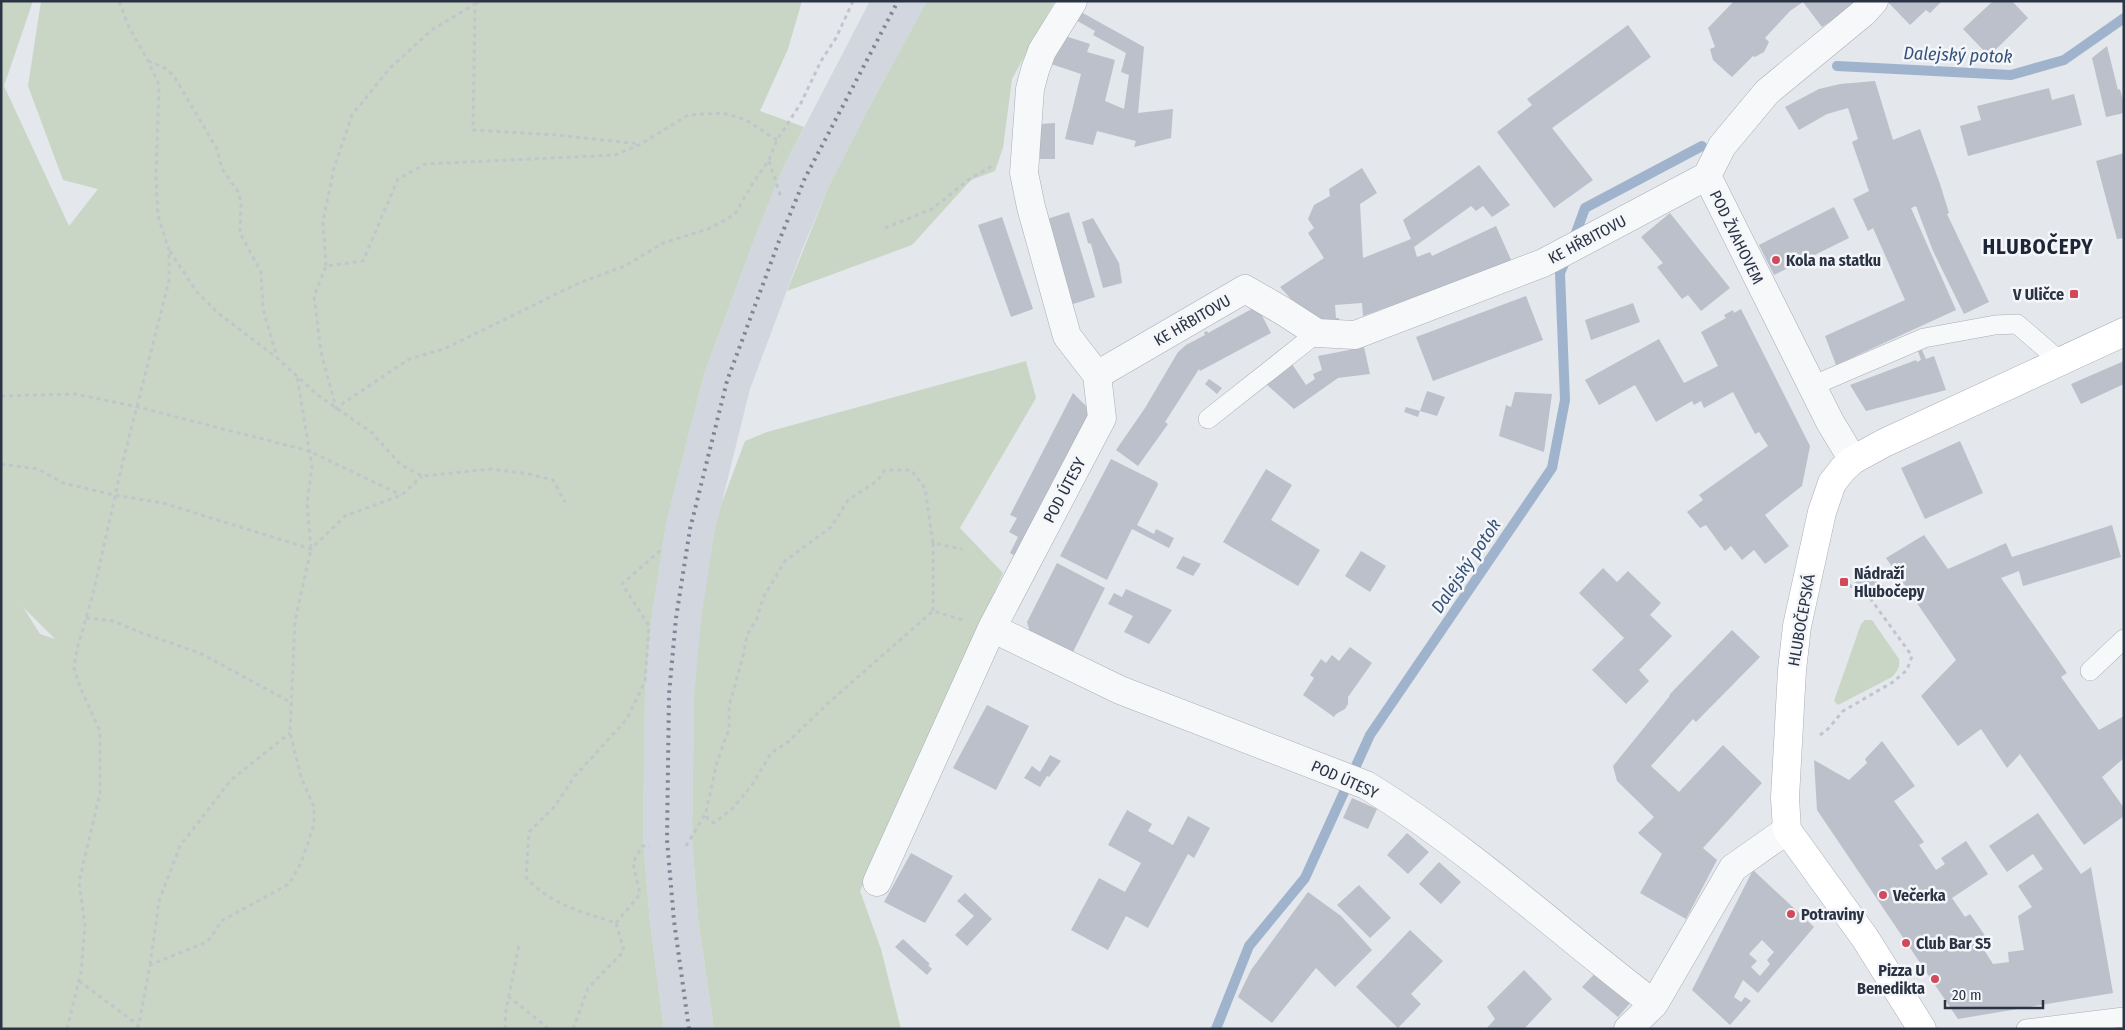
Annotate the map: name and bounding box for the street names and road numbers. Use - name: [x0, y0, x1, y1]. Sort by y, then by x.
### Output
- street label: POD ŽVAHOVEM: [1706, 187, 1768, 287]
- street label: KE HŘBITOVU: [1545, 210, 1629, 268]
- street label: KE HŘBITOVU: [1150, 290, 1234, 350]
- street label: POD ÚTESY: [1039, 454, 1090, 526]
- street label: HLUBOČEPSKÁ: [1783, 572, 1819, 668]
- street label: POD ÚTESY: [1308, 756, 1381, 803]

